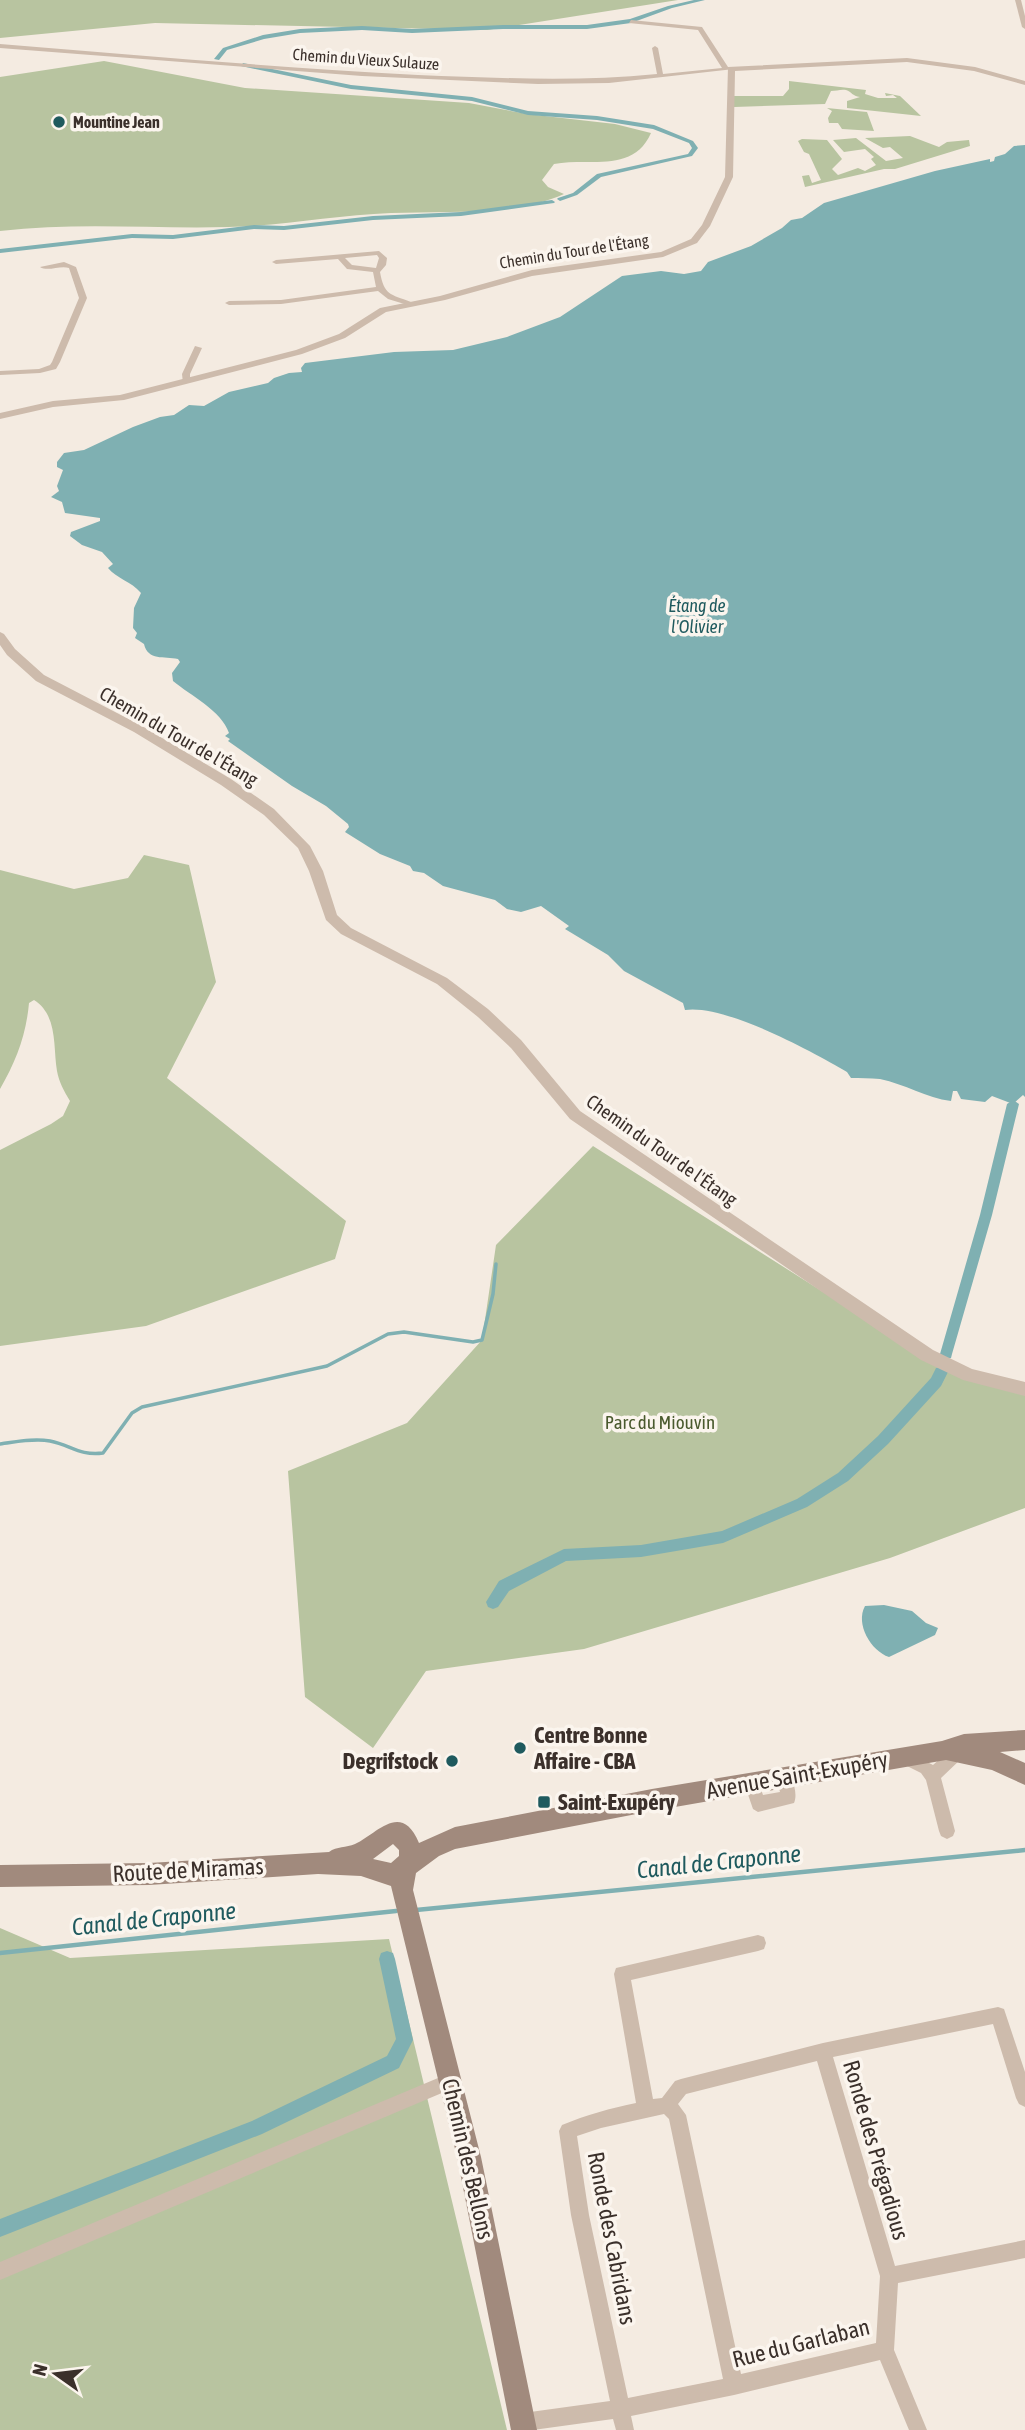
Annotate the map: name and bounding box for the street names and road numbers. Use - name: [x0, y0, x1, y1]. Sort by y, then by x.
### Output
- street label: Chemin du Vieux Sulauze: [292, 45, 440, 73]
- street label: Chemin du Tour de l'Étang: [498, 230, 650, 273]
- street label: Chemin du Tour de l'Étang: [96, 682, 263, 791]
- street label: Chemin du Tour de l'Étang: [582, 1090, 742, 1211]
- street label: Avenue Saint-Exupéry: [704, 1746, 890, 1804]
- street label: Route de Miramas: [112, 1853, 264, 1887]
- street label: Ronde des Prégadious: [838, 2057, 914, 2243]
- street label: Chemin des Bellons: [437, 2076, 499, 2242]
- street label: Ronde des Cabridans: [582, 2149, 642, 2327]
- street label: Rue du Garlaban: [730, 2313, 872, 2373]

